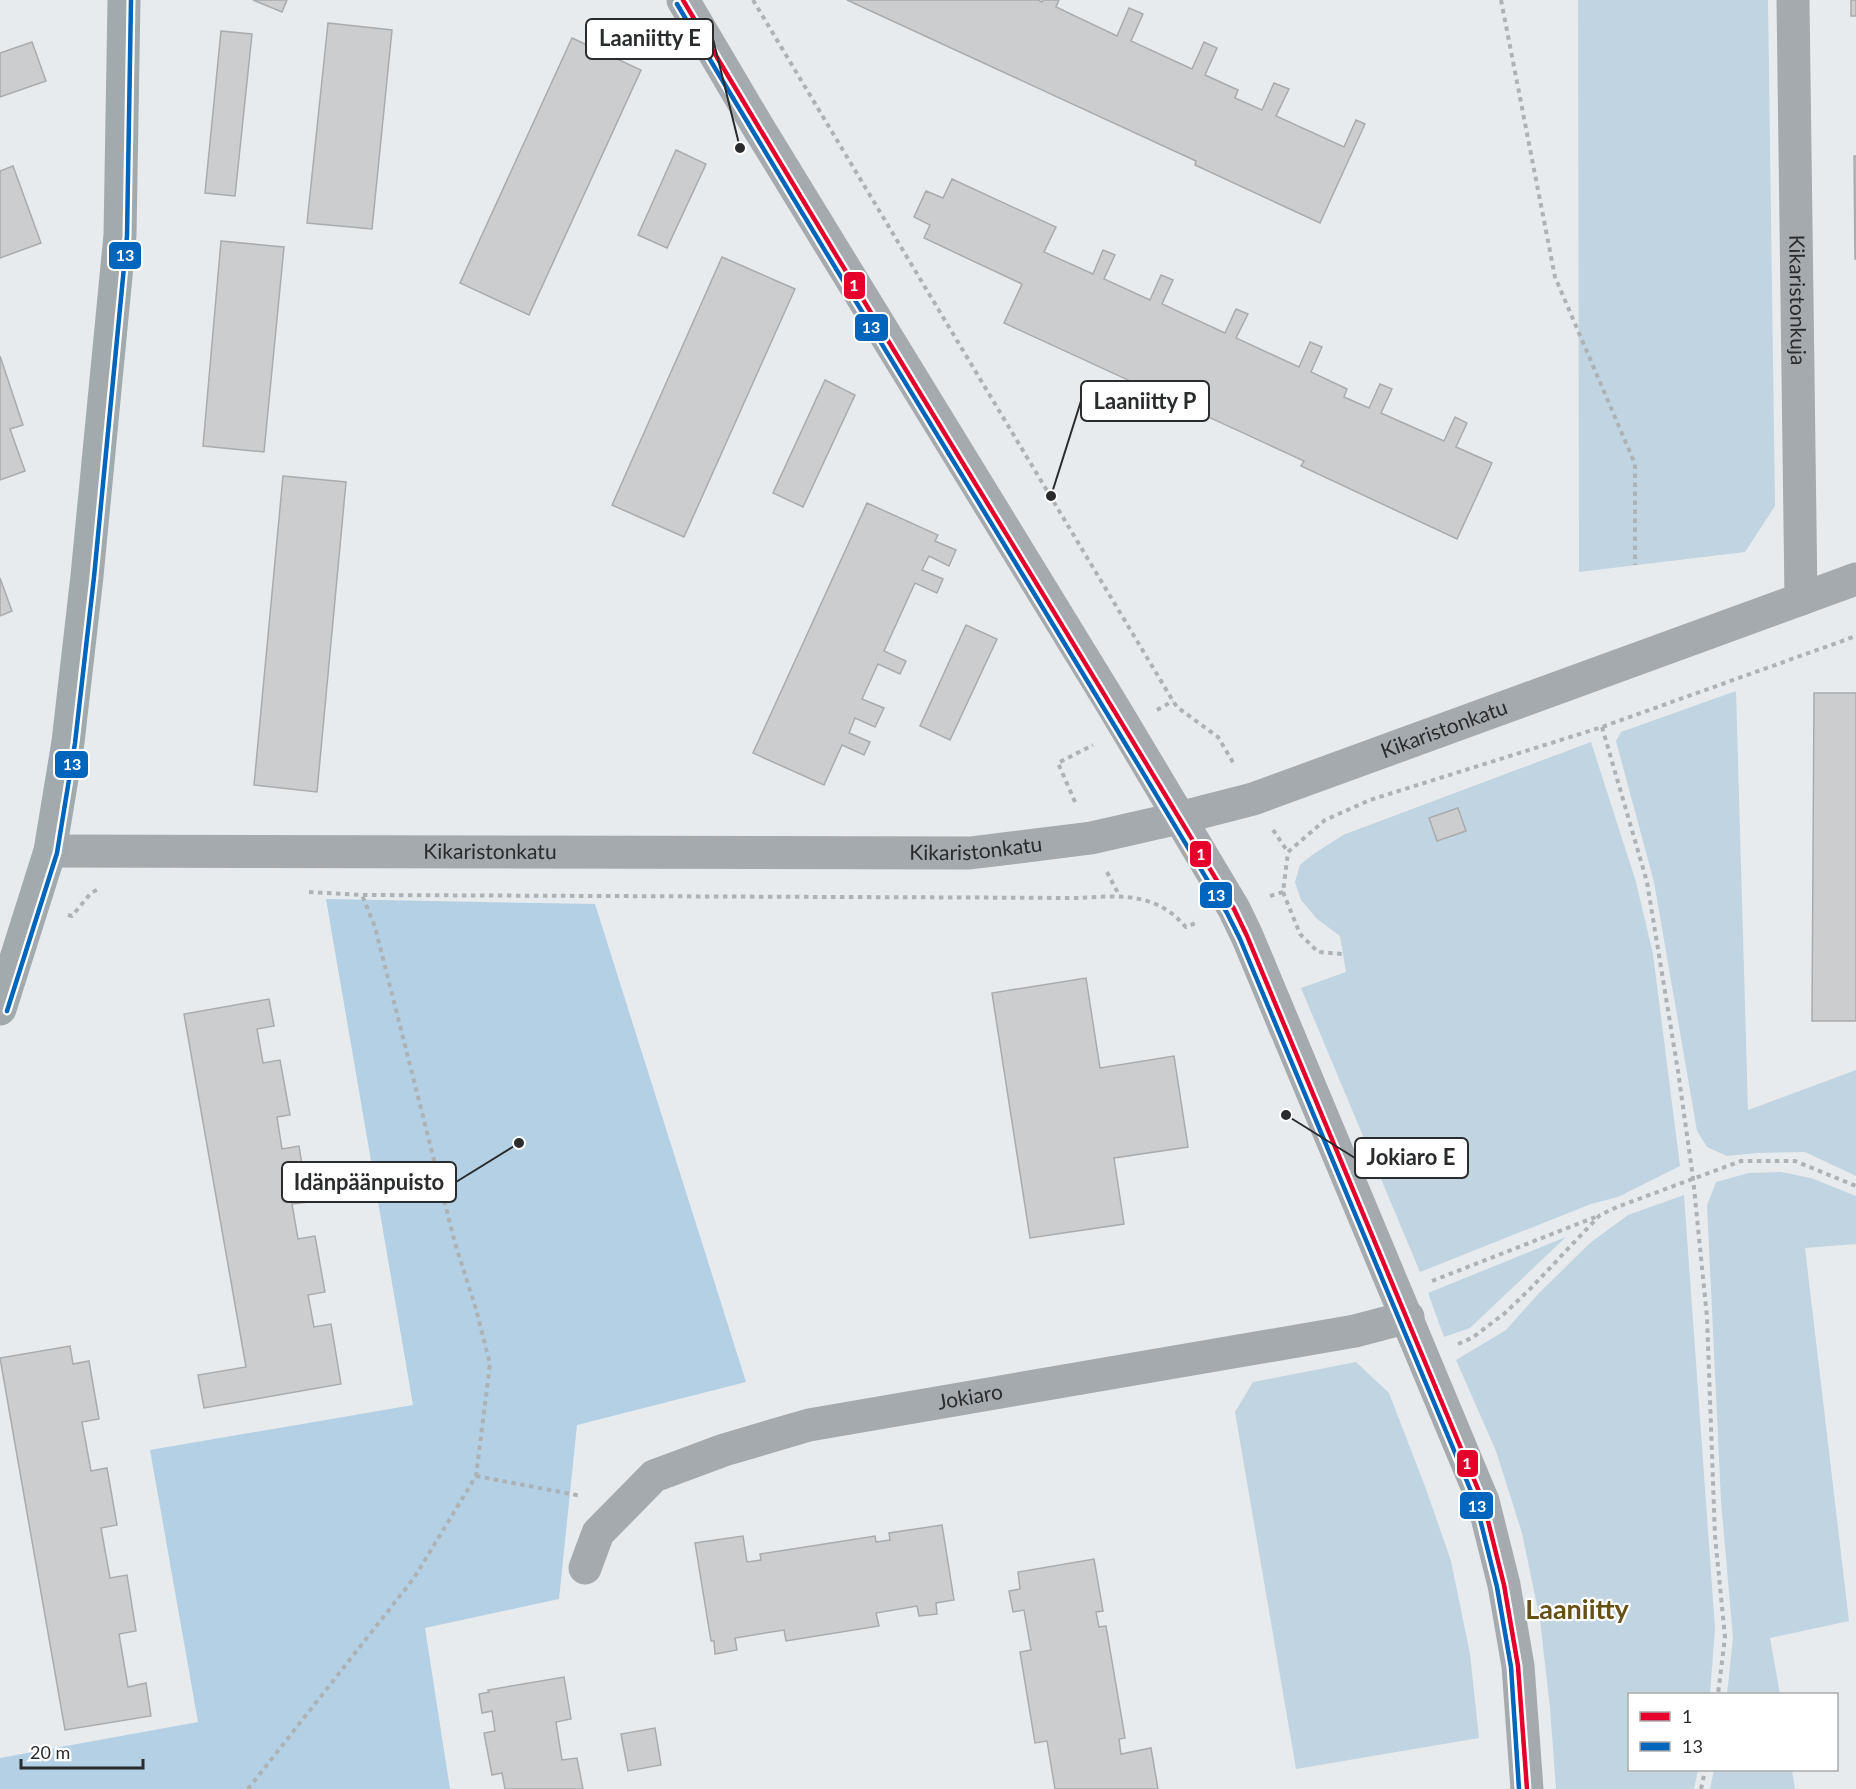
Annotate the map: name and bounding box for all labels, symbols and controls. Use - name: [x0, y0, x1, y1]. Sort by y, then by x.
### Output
- callout: Laaniitty E: [586, 19, 713, 59]
- text: Laaniitty E: [599, 24, 701, 51]
- street label: Kikaristonkuja: [1785, 234, 1812, 366]
- line badge: 13: [108, 241, 142, 270]
- text: 13: [116, 245, 134, 264]
- line badge: 1: [843, 271, 866, 300]
- text: 1: [849, 275, 859, 294]
- line badge: 13: [854, 313, 889, 342]
- text: 13: [862, 317, 880, 336]
- callout: Laaniitty P: [1081, 381, 1209, 421]
- text: Laaniitty P: [1094, 387, 1197, 414]
- street label: Kikaristonkatu: [1377, 693, 1510, 762]
- line badge: 13: [54, 750, 89, 779]
- text: 13: [63, 754, 81, 773]
- street label: Kikaristonkatu: [909, 830, 1043, 864]
- street label: Kikaristonkatu: [423, 838, 557, 863]
- line badge: 1: [1189, 840, 1212, 868]
- text: 1: [1196, 844, 1206, 863]
- line badge: 13: [1199, 881, 1233, 909]
- text: 13: [1207, 885, 1225, 904]
- callout: Jokiaro E: [1355, 1138, 1468, 1178]
- text: Jokiaro E: [1367, 1143, 1455, 1170]
- callout: Idänpäänpuisto: [282, 1162, 456, 1202]
- text: Idänpäänpuisto: [294, 1168, 444, 1195]
- street label: Jokiaro: [935, 1378, 1004, 1414]
- line badge: 1: [1456, 1449, 1479, 1478]
- text: 1: [1462, 1453, 1472, 1472]
- line badge: 13: [1459, 1491, 1494, 1520]
- text: 13: [1468, 1496, 1486, 1515]
- district label: Laaniitty: [1525, 1592, 1630, 1625]
- legend: [1628, 1693, 1838, 1771]
- text: 1: [1682, 1705, 1692, 1727]
- scale bar: [21, 1732, 142, 1770]
- text: 13: [1682, 1735, 1703, 1757]
- text: 20 m: [30, 1741, 70, 1763]

